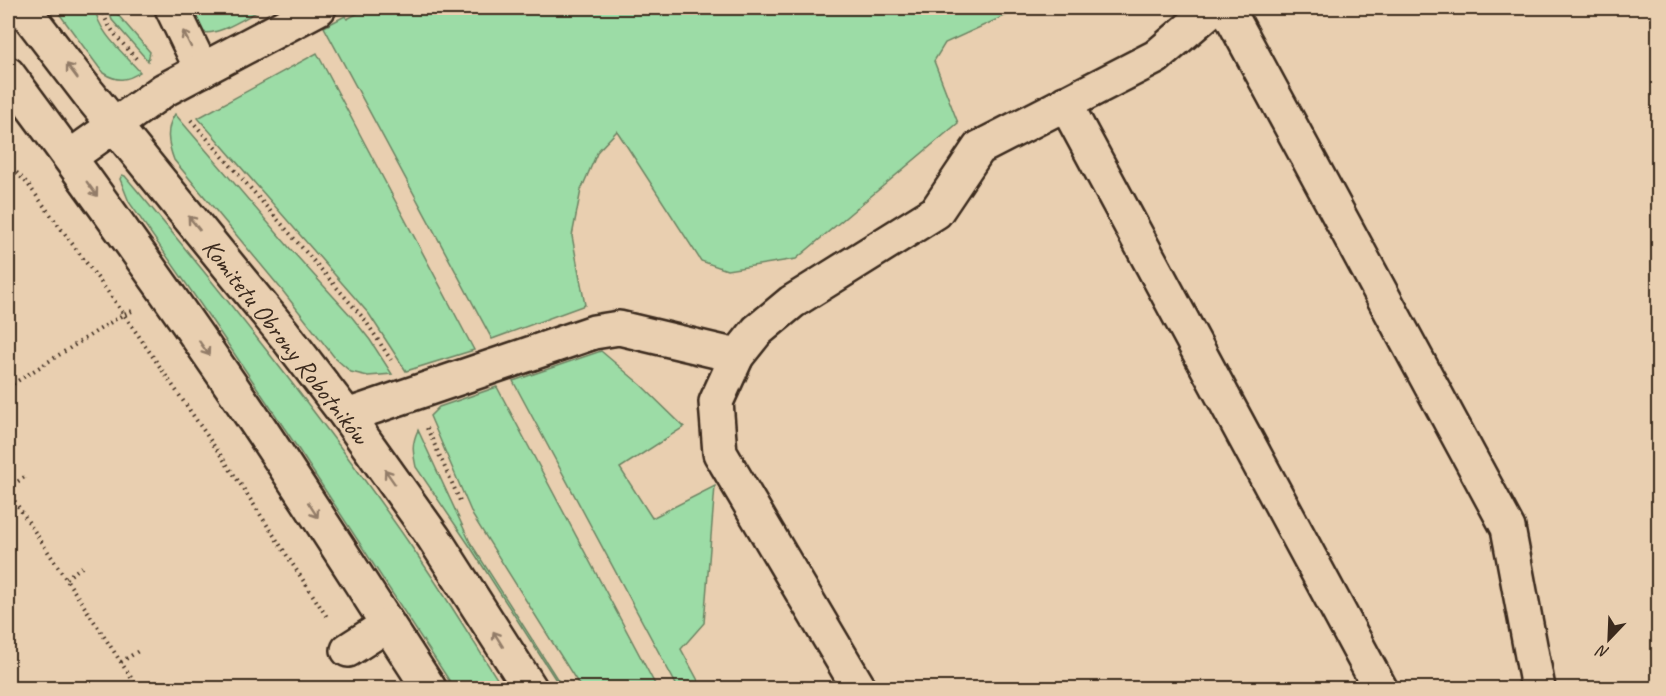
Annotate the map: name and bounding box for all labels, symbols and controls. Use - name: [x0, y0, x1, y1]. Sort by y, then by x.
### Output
- one-way arrow: [181, 30, 193, 48]
- one-way arrow: [65, 64, 78, 80]
- one-way arrow: [86, 180, 98, 196]
- one-way arrow: [187, 216, 201, 231]
- street label: Komitetu Obrony Robotników: [195, 232, 378, 453]
- one-way arrow: [198, 340, 210, 356]
- one-way arrow: [384, 469, 396, 485]
- one-way arrow: [306, 502, 319, 519]
- north arrow: [1579, 609, 1639, 669]
- one-way arrow: [492, 631, 504, 648]
- text: N: [1592, 640, 1612, 663]

